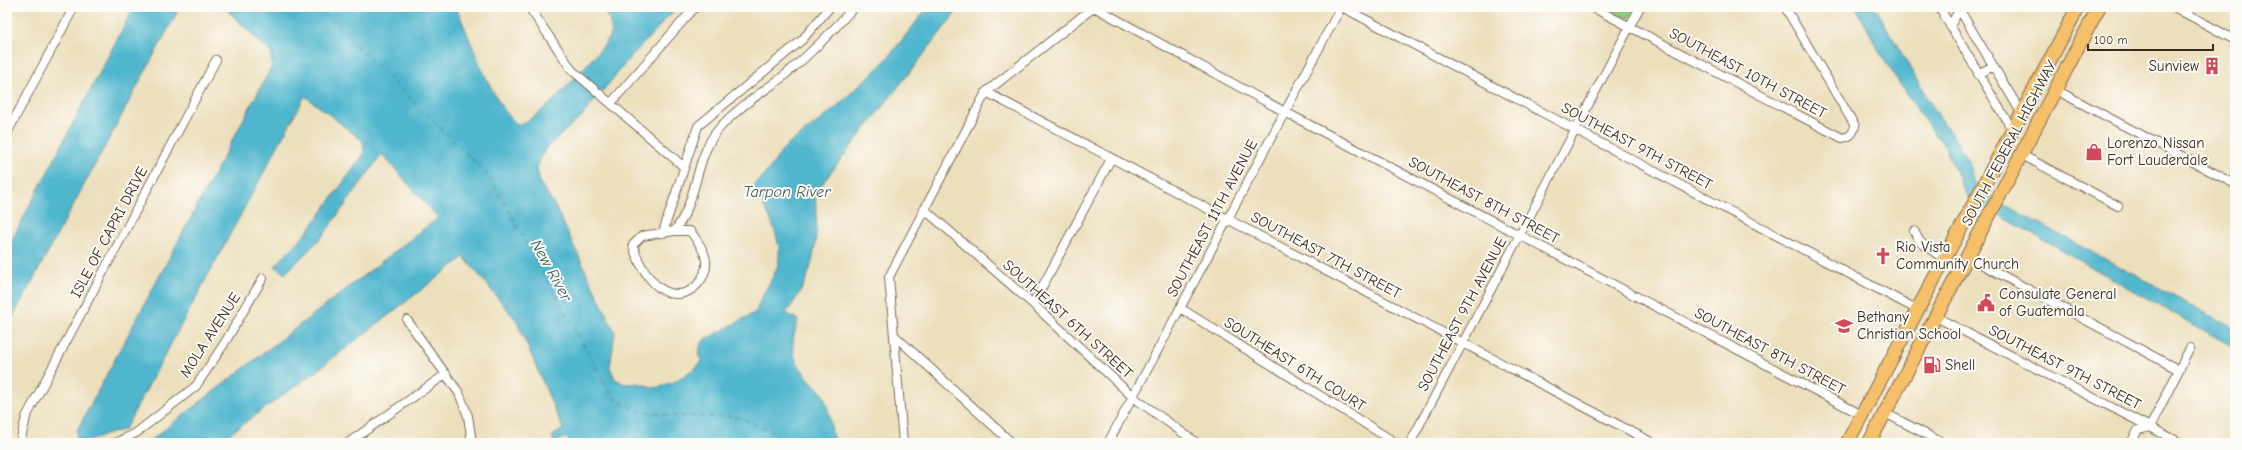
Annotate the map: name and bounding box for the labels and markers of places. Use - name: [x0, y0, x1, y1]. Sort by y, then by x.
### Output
- building icon: Sunview: [2202, 56, 2222, 76]
- place label: Sunview: [2149, 57, 2199, 75]
- place label: Lorenzo Nissan Fort Lauderdale: [2107, 134, 2209, 169]
- shop icon: Lorenzo Nissan Fort Lauderdale: [2084, 142, 2104, 162]
- place label: Rio Vista Community Church: [1896, 238, 2019, 273]
- church icon: Rio Vista Community Church: [1873, 246, 1893, 266]
- place label: Consulate General of Guatemala: [1999, 285, 2117, 320]
- public building icon: Consulate General of Guatemala: [1976, 293, 1996, 313]
- place label: Bethany Christian School: [1857, 308, 1961, 343]
- school or university icon: Bethany Christian School: [1834, 316, 1854, 336]
- fuel station icon: Shell: [1922, 355, 1942, 375]
- place label: Shell: [1945, 356, 1975, 374]

